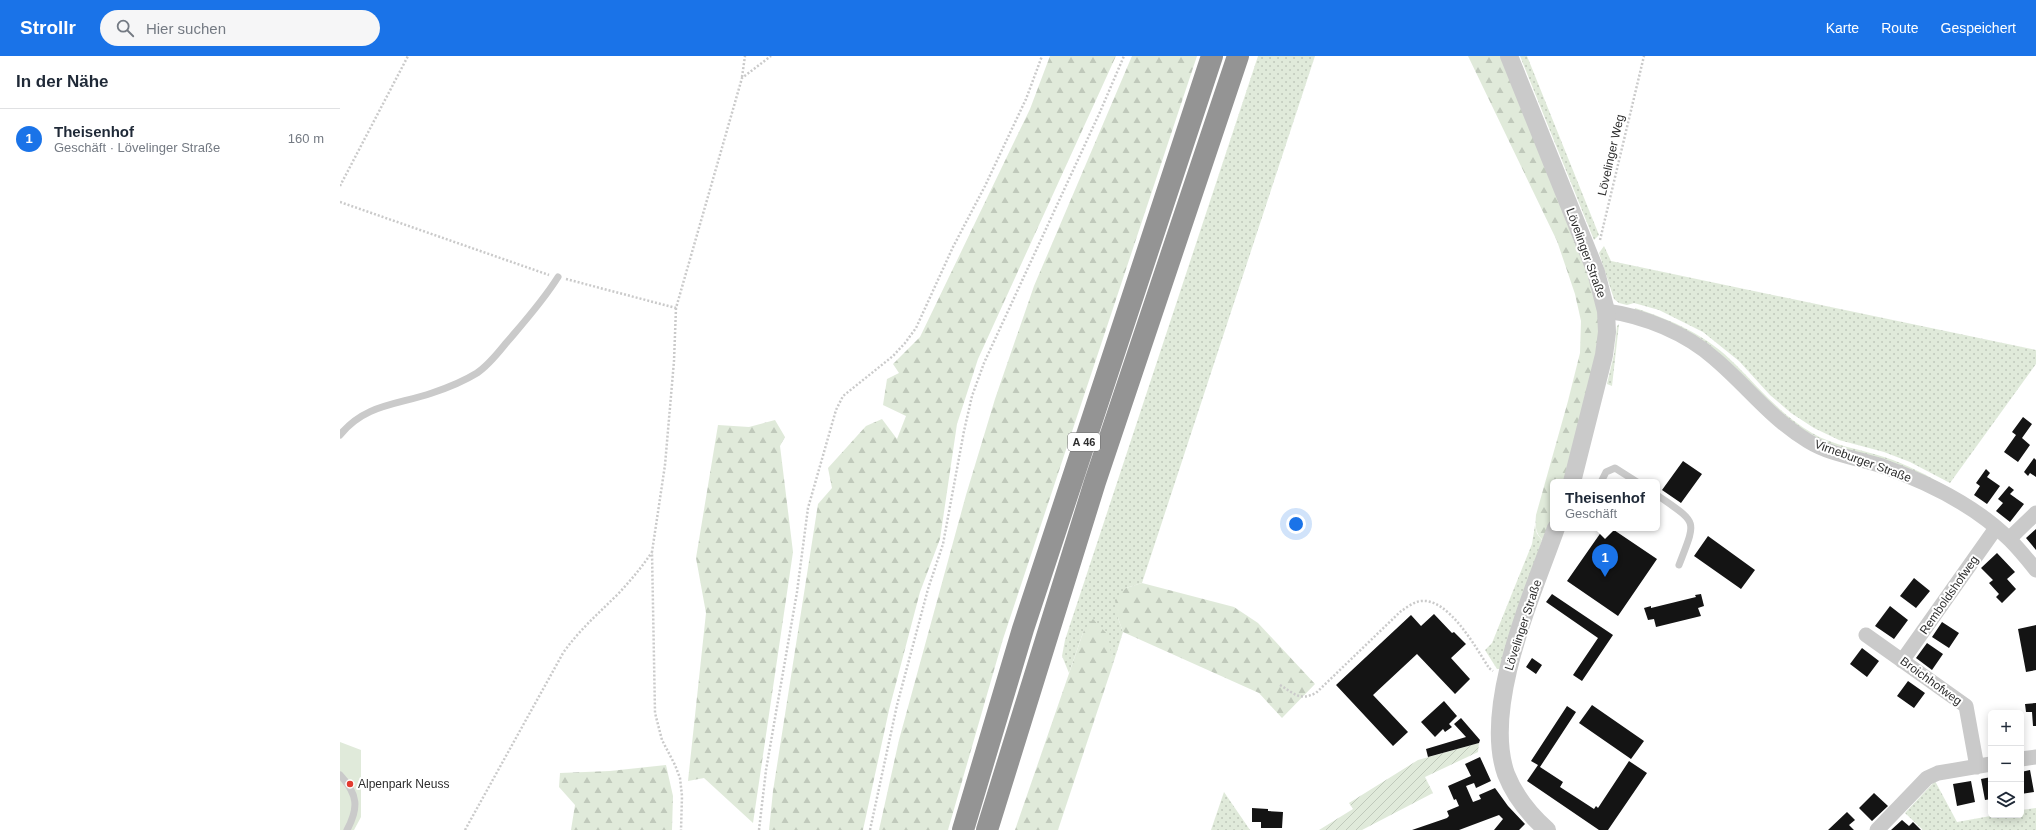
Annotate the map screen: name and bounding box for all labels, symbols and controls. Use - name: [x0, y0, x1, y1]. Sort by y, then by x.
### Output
- search box: [100, 10, 380, 46]
- text: Strollr: [20, 17, 76, 38]
- icon: search: [114, 17, 136, 39]
- text: Hier suchen: [146, 20, 226, 37]
- text: Karte: [1826, 20, 1859, 36]
- text: Route: [1881, 20, 1919, 36]
- text: Gespeichert: [1941, 20, 2016, 36]
- text: In der Nähe: [16, 72, 109, 91]
- street label: Lövelinger Weg: [1595, 113, 1627, 197]
- text: Theisenhof: [54, 123, 134, 140]
- text: 1: [25, 131, 33, 146]
- text: 160 m: [288, 131, 324, 146]
- text: Geschäft · Lövelinger Straße: [54, 140, 220, 155]
- street label: Lövelinger Straße: [1563, 206, 1609, 300]
- road number: A 46: [1068, 433, 1100, 451]
- street label: Virneburger Straße: [1813, 437, 1914, 485]
- popup: [1550, 479, 1660, 531]
- text: Theisenhof: [1565, 489, 1645, 506]
- text: Geschäft: [1565, 506, 1617, 521]
- your location: [1286, 514, 1306, 534]
- pin: 1: [1592, 544, 1618, 577]
- street label: Remboldshofweg: [1917, 553, 1981, 637]
- street label: Lövelinger Straße: [1502, 577, 1544, 672]
- street label: Broichhofweg: [1897, 654, 1965, 708]
- map controls: [1988, 710, 2024, 818]
- button: +: [1988, 710, 2024, 746]
- button: −: [1988, 746, 2024, 782]
- place label: Alpenpark Neuss: [358, 777, 449, 791]
- marker: Alpenpark Neuss: [345, 779, 355, 789]
- button: layers: [1988, 782, 2024, 818]

